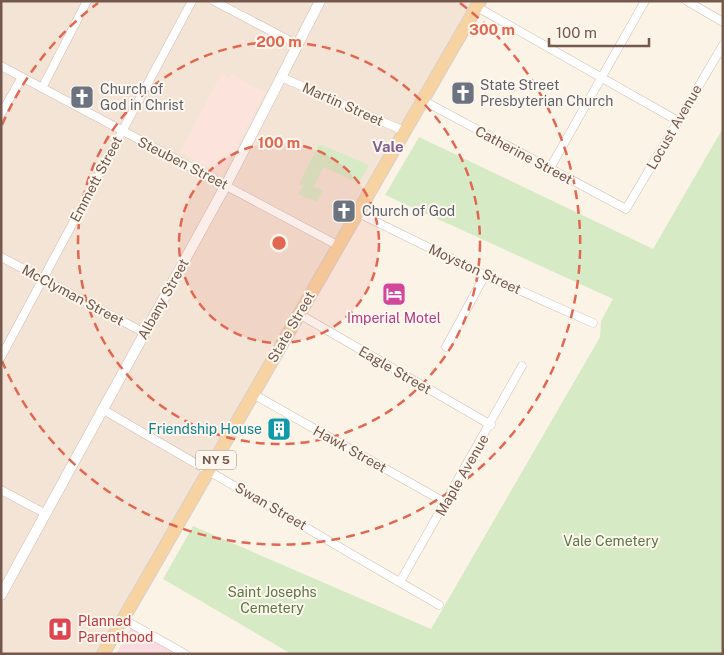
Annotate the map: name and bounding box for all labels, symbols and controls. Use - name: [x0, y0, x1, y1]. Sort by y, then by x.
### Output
- scale bar: [549, 15, 649, 47]
- text: 300 m: [469, 21, 515, 38]
- text: 100 m: [556, 24, 597, 41]
- text: 200 m: [256, 33, 302, 50]
- place label: State Street Presbyterian Church: [480, 77, 613, 109]
- street label: Martin Street: [300, 79, 386, 129]
- church icon: State Street Presbyterian Church: [450, 80, 476, 106]
- place label: Church of God in Christ: [100, 81, 184, 113]
- street label: Locust Avenue: [643, 82, 705, 172]
- church icon: Church of God in Christ: [69, 84, 95, 110]
- street label: Catherine Street: [473, 123, 575, 187]
- street label: Emmett Street: [67, 133, 125, 225]
- street label: Steuben Street: [135, 133, 231, 193]
- text: 100 m: [258, 134, 300, 151]
- district label: Vale: [372, 138, 404, 155]
- church icon: Church of God: [331, 198, 357, 224]
- place label: Church of God: [362, 203, 455, 219]
- centre of rings: [270, 234, 288, 252]
- street label: Moyston Street: [426, 241, 524, 297]
- street label: Albany Street: [134, 256, 192, 342]
- street label: McClyman Street: [19, 261, 127, 329]
- hotel icon: Imperial Motel: [381, 281, 407, 307]
- street label: State Street: [264, 289, 318, 365]
- place label: Imperial Motel: [347, 310, 441, 326]
- street label: Eagle Street: [356, 343, 434, 397]
- building icon: Friendship House: [266, 416, 292, 442]
- place label: Friendship House: [148, 421, 262, 437]
- street label: Hawk Street: [311, 422, 389, 476]
- street label: Maple Avenue: [432, 431, 492, 519]
- road number: NY 5: [196, 450, 236, 470]
- street label: Swan Street: [232, 479, 310, 533]
- park label: Vale Cemetery: [563, 533, 659, 549]
- park label: Saint Josephs Cemetery: [227, 584, 317, 616]
- place label: Planned Parenthood: [78, 613, 153, 645]
- hospital icon: Planned Parenthood: [47, 616, 73, 642]

